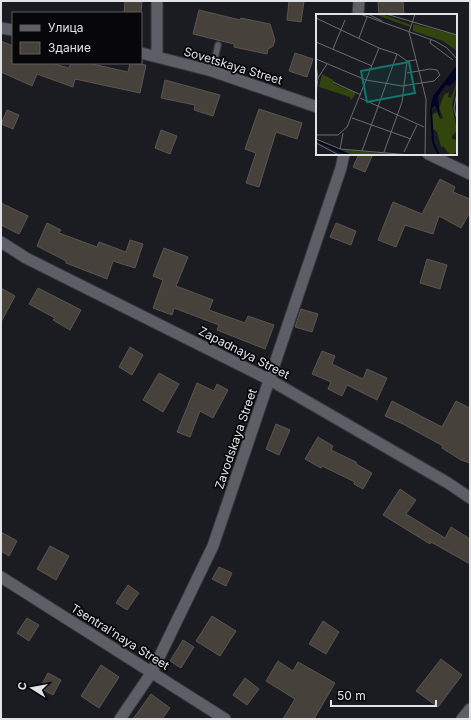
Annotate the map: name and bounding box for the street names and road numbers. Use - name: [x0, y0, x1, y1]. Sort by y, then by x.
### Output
- street label: Sovetskaya Street: [182, 43, 284, 88]
- street label: Zapadnaya Street: [196, 323, 292, 382]
- street label: Zavodskaya Street: [211, 387, 260, 491]
- street label: Tsentral'naya Street: [68, 600, 172, 673]

